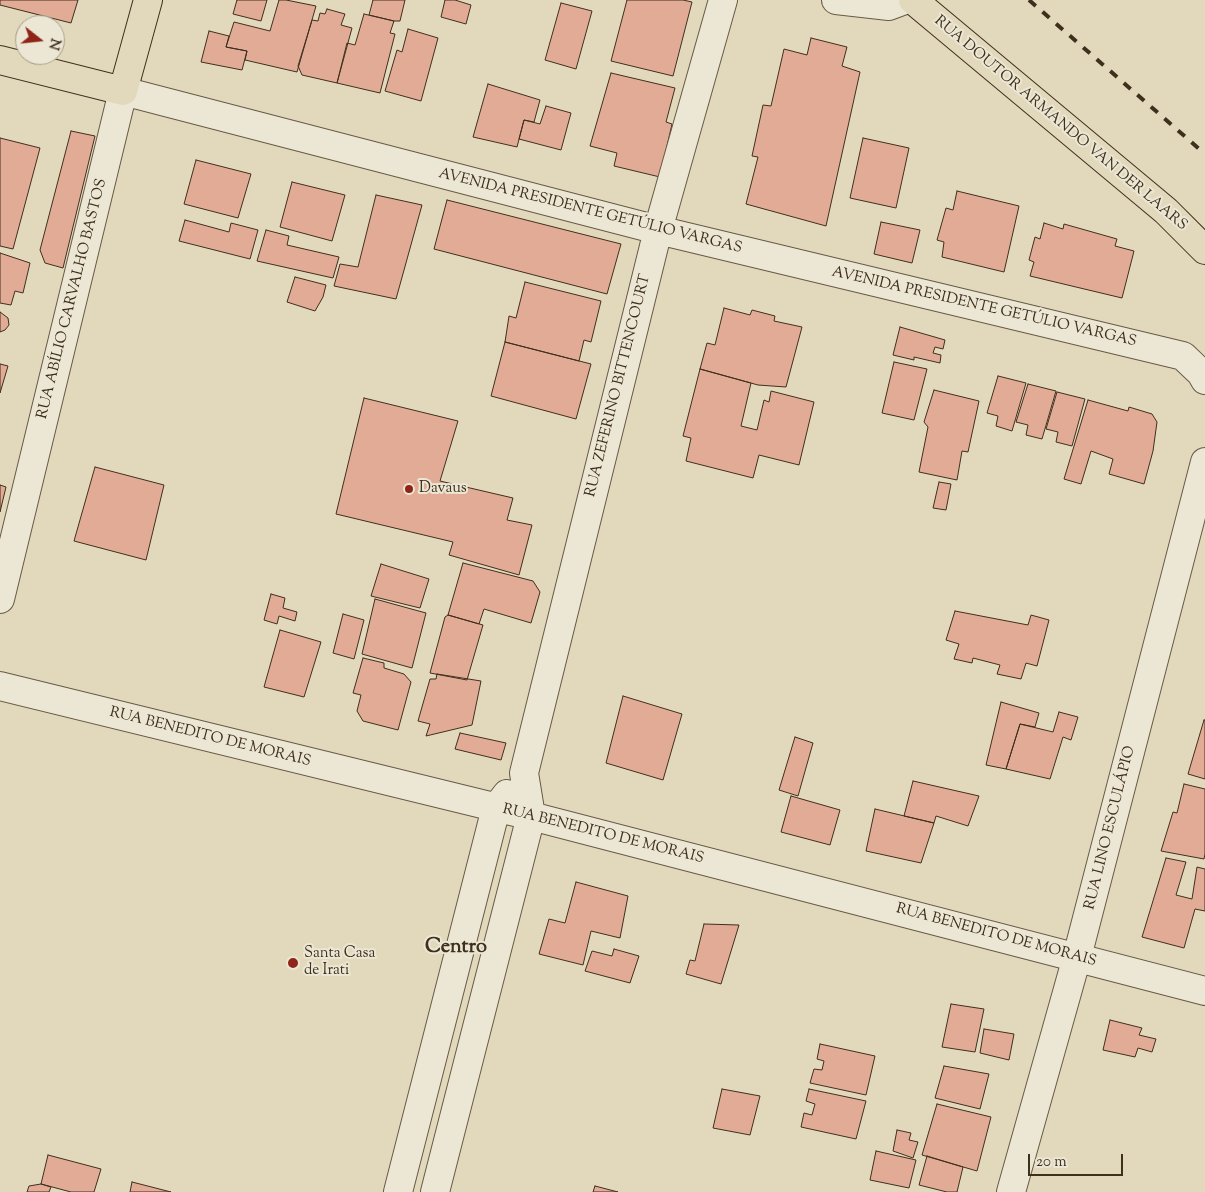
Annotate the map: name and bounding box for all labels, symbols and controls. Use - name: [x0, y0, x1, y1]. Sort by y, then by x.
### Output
- street label: RUA DOUTOR ARMANDO VAN DER LAARS: [930, 13, 1190, 235]
- north arrow: [15, 15, 65, 65]
- text: N: [42, 36, 65, 52]
- street label: AVENIDA PRESIDENTE GETÚLIO VARGAS: [436, 166, 744, 258]
- street label: RUA ABÍLIO CARVALHO BASTOS: [34, 177, 112, 421]
- street label: AVENIDA PRESIDENTE GETÚLIO VARGAS: [830, 264, 1138, 352]
- street label: RUA ZEFERINO BITTENCOURT: [583, 273, 655, 499]
- place label: Davaus: [419, 480, 467, 498]
- marker: Davaus: [403, 483, 415, 495]
- street label: RUA BENEDITO DE MORAIS: [107, 704, 313, 772]
- street label: RUA LINO ESCULÁPIO: [1082, 744, 1140, 912]
- street label: RUA BENEDITO DE MORAIS: [500, 801, 706, 869]
- street label: RUA BENEDITO DE MORAIS: [894, 901, 1098, 971]
- district label: Centro: [425, 937, 487, 961]
- place label: Santa Casa de Irati: [304, 945, 375, 980]
- marker: Santa Casa de Irati: [286, 956, 300, 970]
- scale bar: [1030, 1144, 1125, 1176]
- text: 20 m: [1036, 1152, 1067, 1173]

